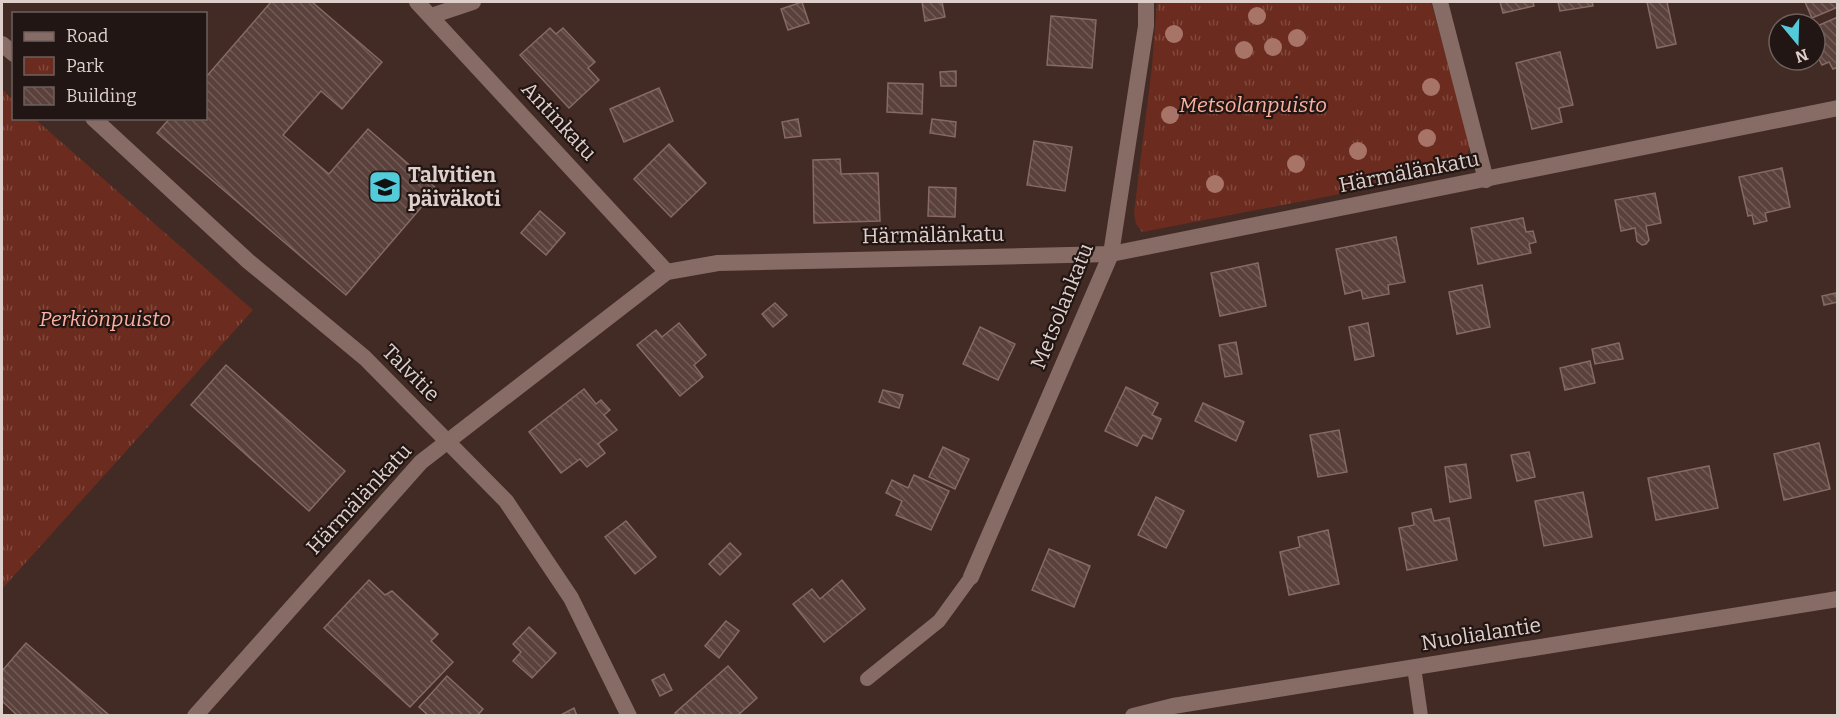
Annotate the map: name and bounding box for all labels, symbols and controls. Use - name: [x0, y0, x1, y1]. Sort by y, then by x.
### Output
- legend: [12, 12, 207, 120]
- north arrow: [1767, 12, 1827, 72]
- text: Road: [66, 25, 109, 47]
- text: N: [1793, 45, 1811, 67]
- text: Park: [66, 55, 105, 77]
- street label: Antinkatu: [516, 76, 602, 166]
- text: Building: [66, 85, 137, 107]
- park label: Metsolanpuisto: [1179, 92, 1327, 118]
- street label: Härmälänkatu: [1337, 146, 1481, 198]
- place label: Talvitien päiväkoti: [408, 162, 501, 212]
- school or university icon: Talvitien päiväkoti: [367, 169, 403, 205]
- street label: Härmälänkatu: [862, 221, 1004, 249]
- street label: Metsolankatu: [1025, 239, 1099, 373]
- park label: Perkiönpuisto: [39, 306, 171, 332]
- street label: Talvitie: [377, 339, 445, 407]
- street label: Härmälänkatu: [301, 438, 417, 560]
- street label: Nuolialantie: [1419, 612, 1543, 656]

